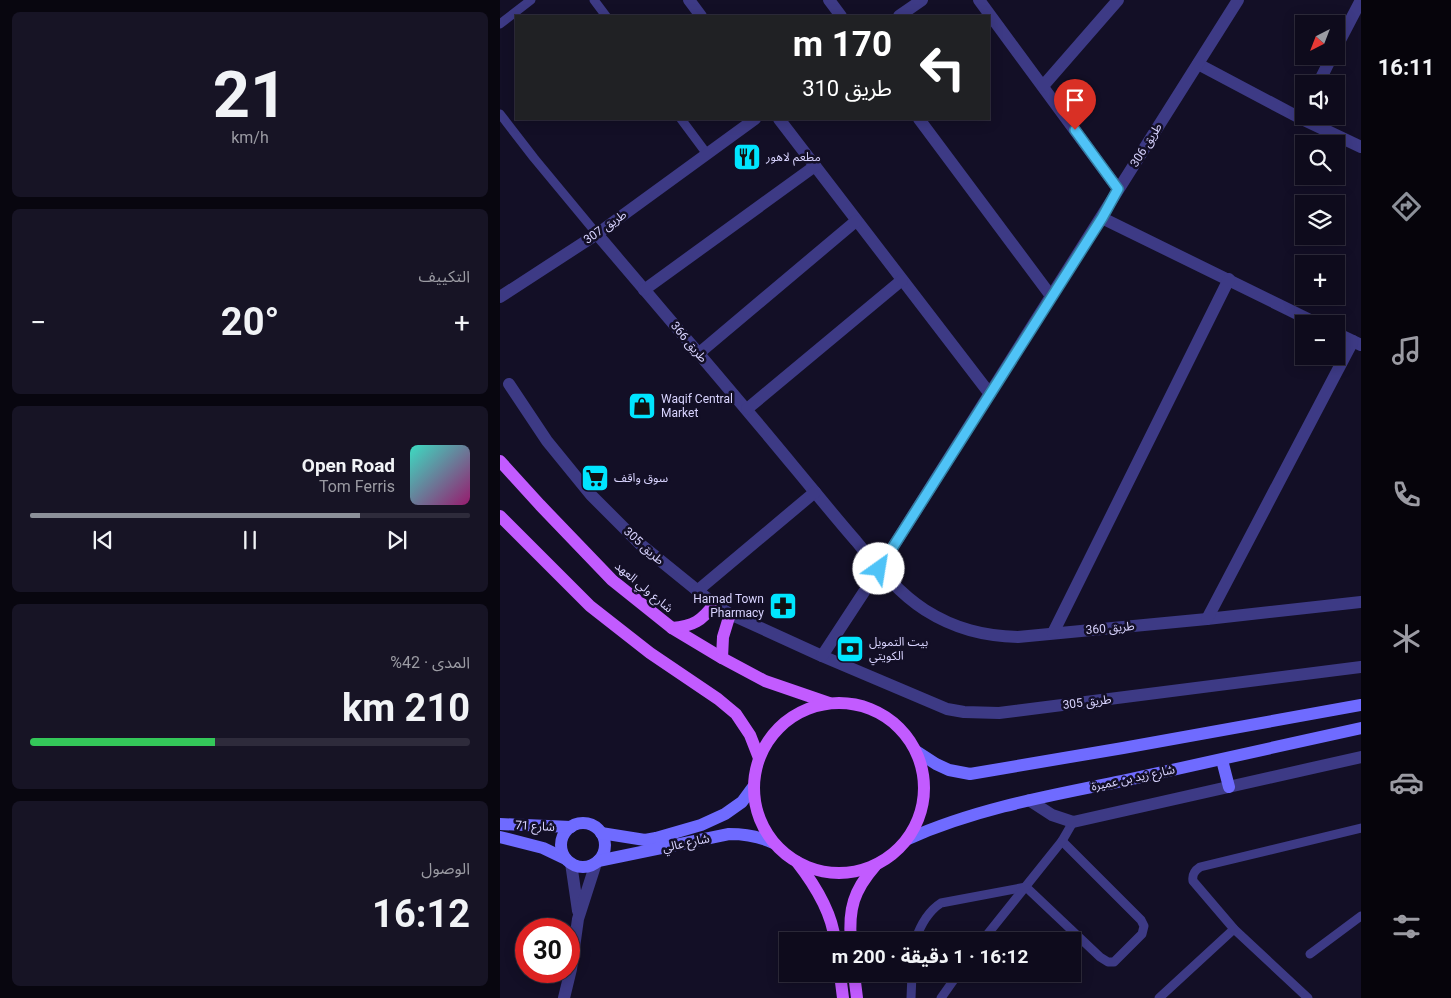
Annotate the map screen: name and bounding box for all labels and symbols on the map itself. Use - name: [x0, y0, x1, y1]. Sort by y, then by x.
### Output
- north arrow: [1295, 15, 1345, 65]
- pin: [1054, 79, 1096, 130]
- street label: طريق 306: [1127, 121, 1166, 170]
- restaurant icon: مطعم لاهور: [732, 142, 762, 172]
- place label: مطعم لاهور: [765, 150, 821, 166]
- street label: طريق 307: [581, 207, 630, 248]
- street label: طريق 366: [667, 319, 710, 366]
- shop icon: Waqif Central Market: [627, 391, 657, 421]
- place label: Waqif Central Market: [661, 392, 733, 420]
- supermarket icon: سوق واقف: [580, 463, 610, 493]
- place label: سوق واقف: [614, 471, 668, 485]
- street label: طريق 305: [620, 524, 667, 568]
- position arrow: [852, 542, 904, 594]
- street label: شارع ولي العهد: [610, 559, 676, 617]
- pharmacy icon: Hamad Town Pharmacy: [768, 591, 798, 621]
- place label: Hamad Town Pharmacy: [693, 592, 764, 620]
- street label: طريق 360: [1085, 619, 1135, 638]
- bank icon: بيت التمويل الكويتي: [835, 634, 865, 664]
- place label: بيت التمويل الكويتي: [869, 635, 928, 666]
- street label: طريق 305: [1062, 692, 1112, 713]
- street label: شارع زيد بن عميرة: [1090, 762, 1176, 796]
- street label: شارع 71: [515, 818, 555, 836]
- street label: شارع عالي: [661, 831, 711, 858]
- speed limit sign: 30: [515, 918, 580, 983]

